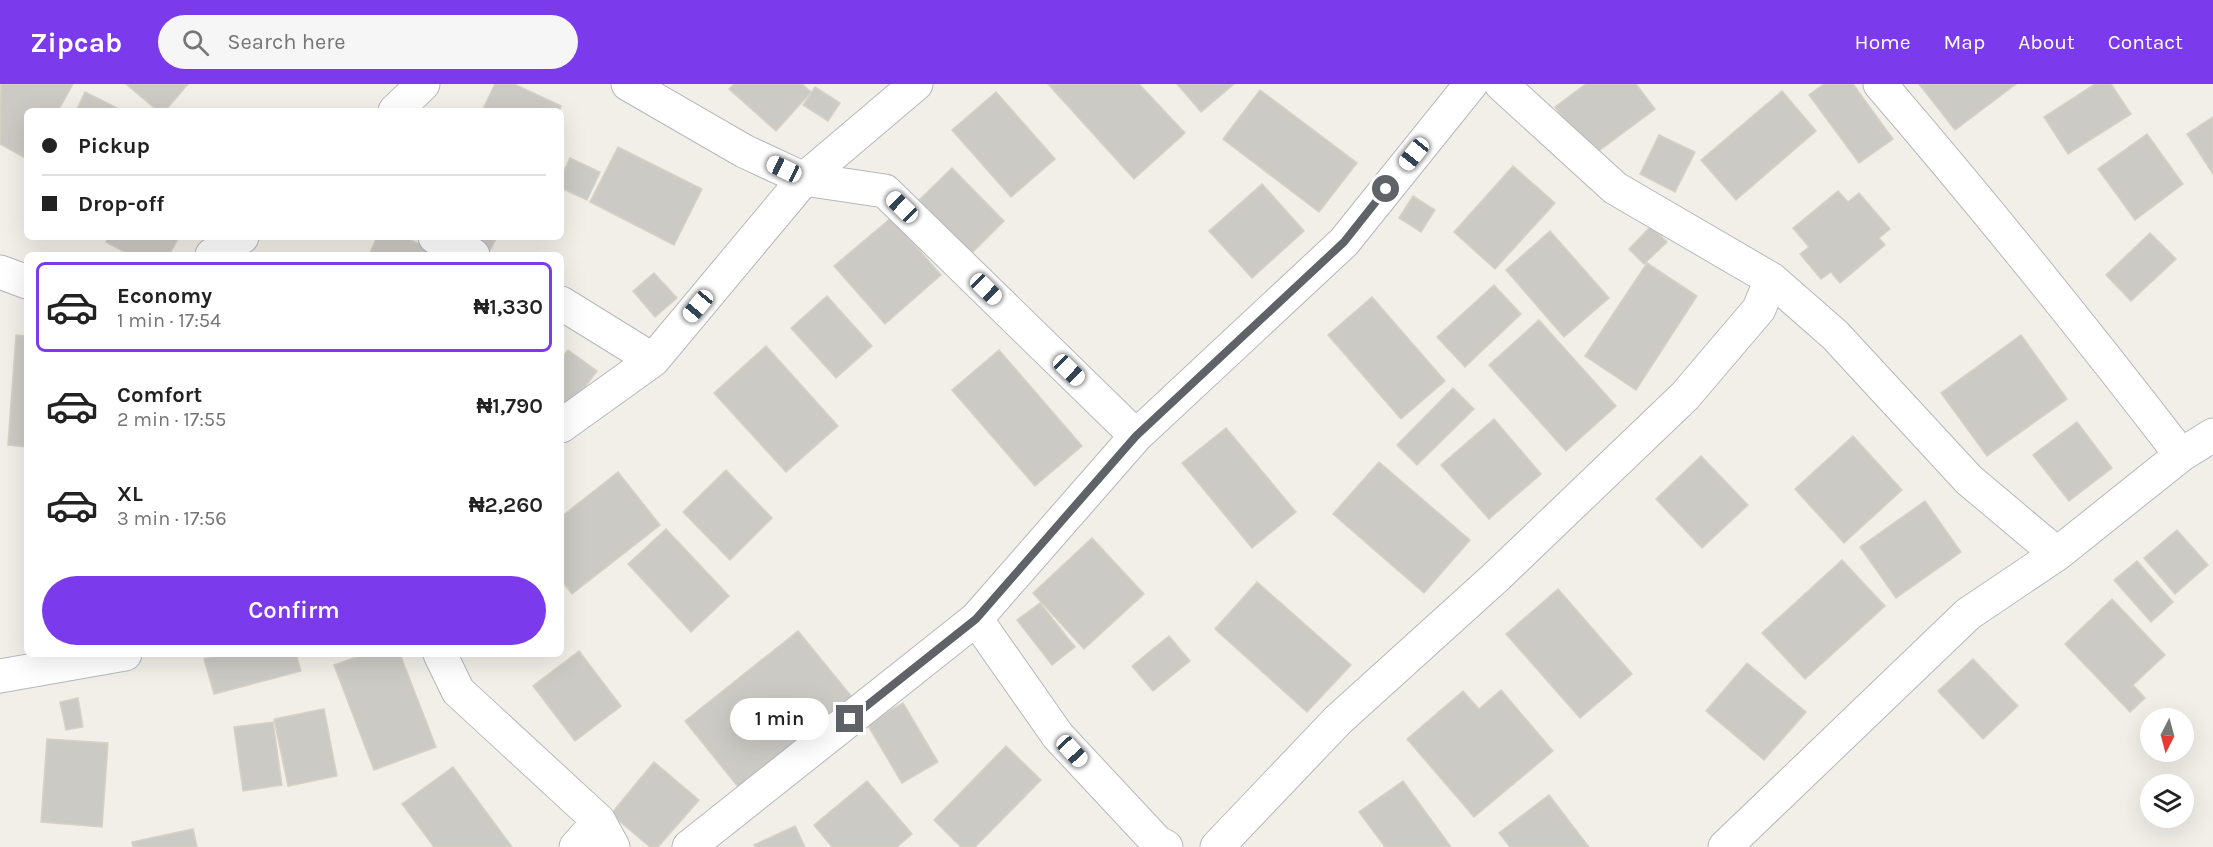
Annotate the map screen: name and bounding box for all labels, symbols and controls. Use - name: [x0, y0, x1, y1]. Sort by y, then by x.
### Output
- search box: [158, 15, 578, 69]
- text: Zipcab: [30, 26, 122, 59]
- icon: search: [179, 26, 212, 59]
- text: Search here: [227, 29, 346, 55]
- text: Home: [1855, 30, 1911, 54]
- text: Map: [1944, 30, 1985, 54]
- text: About: [2018, 30, 2075, 54]
- text: Contact: [2108, 30, 2183, 54]
- text: Pickup: [78, 133, 150, 159]
- car: [1396, 134, 1432, 174]
- car: [764, 153, 804, 185]
- route start: [1372, 175, 1399, 202]
- car: [883, 188, 921, 226]
- text: Drop-off: [78, 191, 164, 217]
- car: [967, 270, 1005, 308]
- icon: car: [45, 280, 99, 334]
- text: Economy: [117, 283, 212, 309]
- car: [680, 286, 716, 326]
- text: ₦1,330: [473, 294, 543, 320]
- text: 1 min · 17:54: [117, 309, 221, 332]
- car: [1050, 351, 1088, 389]
- icon: car: [45, 379, 99, 433]
- text: Comfort: [117, 382, 202, 408]
- text: ₦1,790: [476, 393, 543, 419]
- text: 2 min · 17:55: [117, 408, 226, 431]
- icon: car: [45, 478, 99, 532]
- text: XL: [117, 481, 143, 507]
- text: ₦2,260: [469, 492, 543, 518]
- text: 3 min · 17:56: [117, 507, 227, 530]
- button: Confirm: [42, 576, 546, 645]
- callout: 1 min: [730, 698, 829, 740]
- route end: [836, 705, 863, 732]
- text: 1 min: [755, 707, 804, 730]
- north arrow: [2140, 708, 2194, 762]
- map controls: [2140, 708, 2194, 828]
- car: [1053, 732, 1091, 770]
- button: layers: [2140, 774, 2194, 828]

